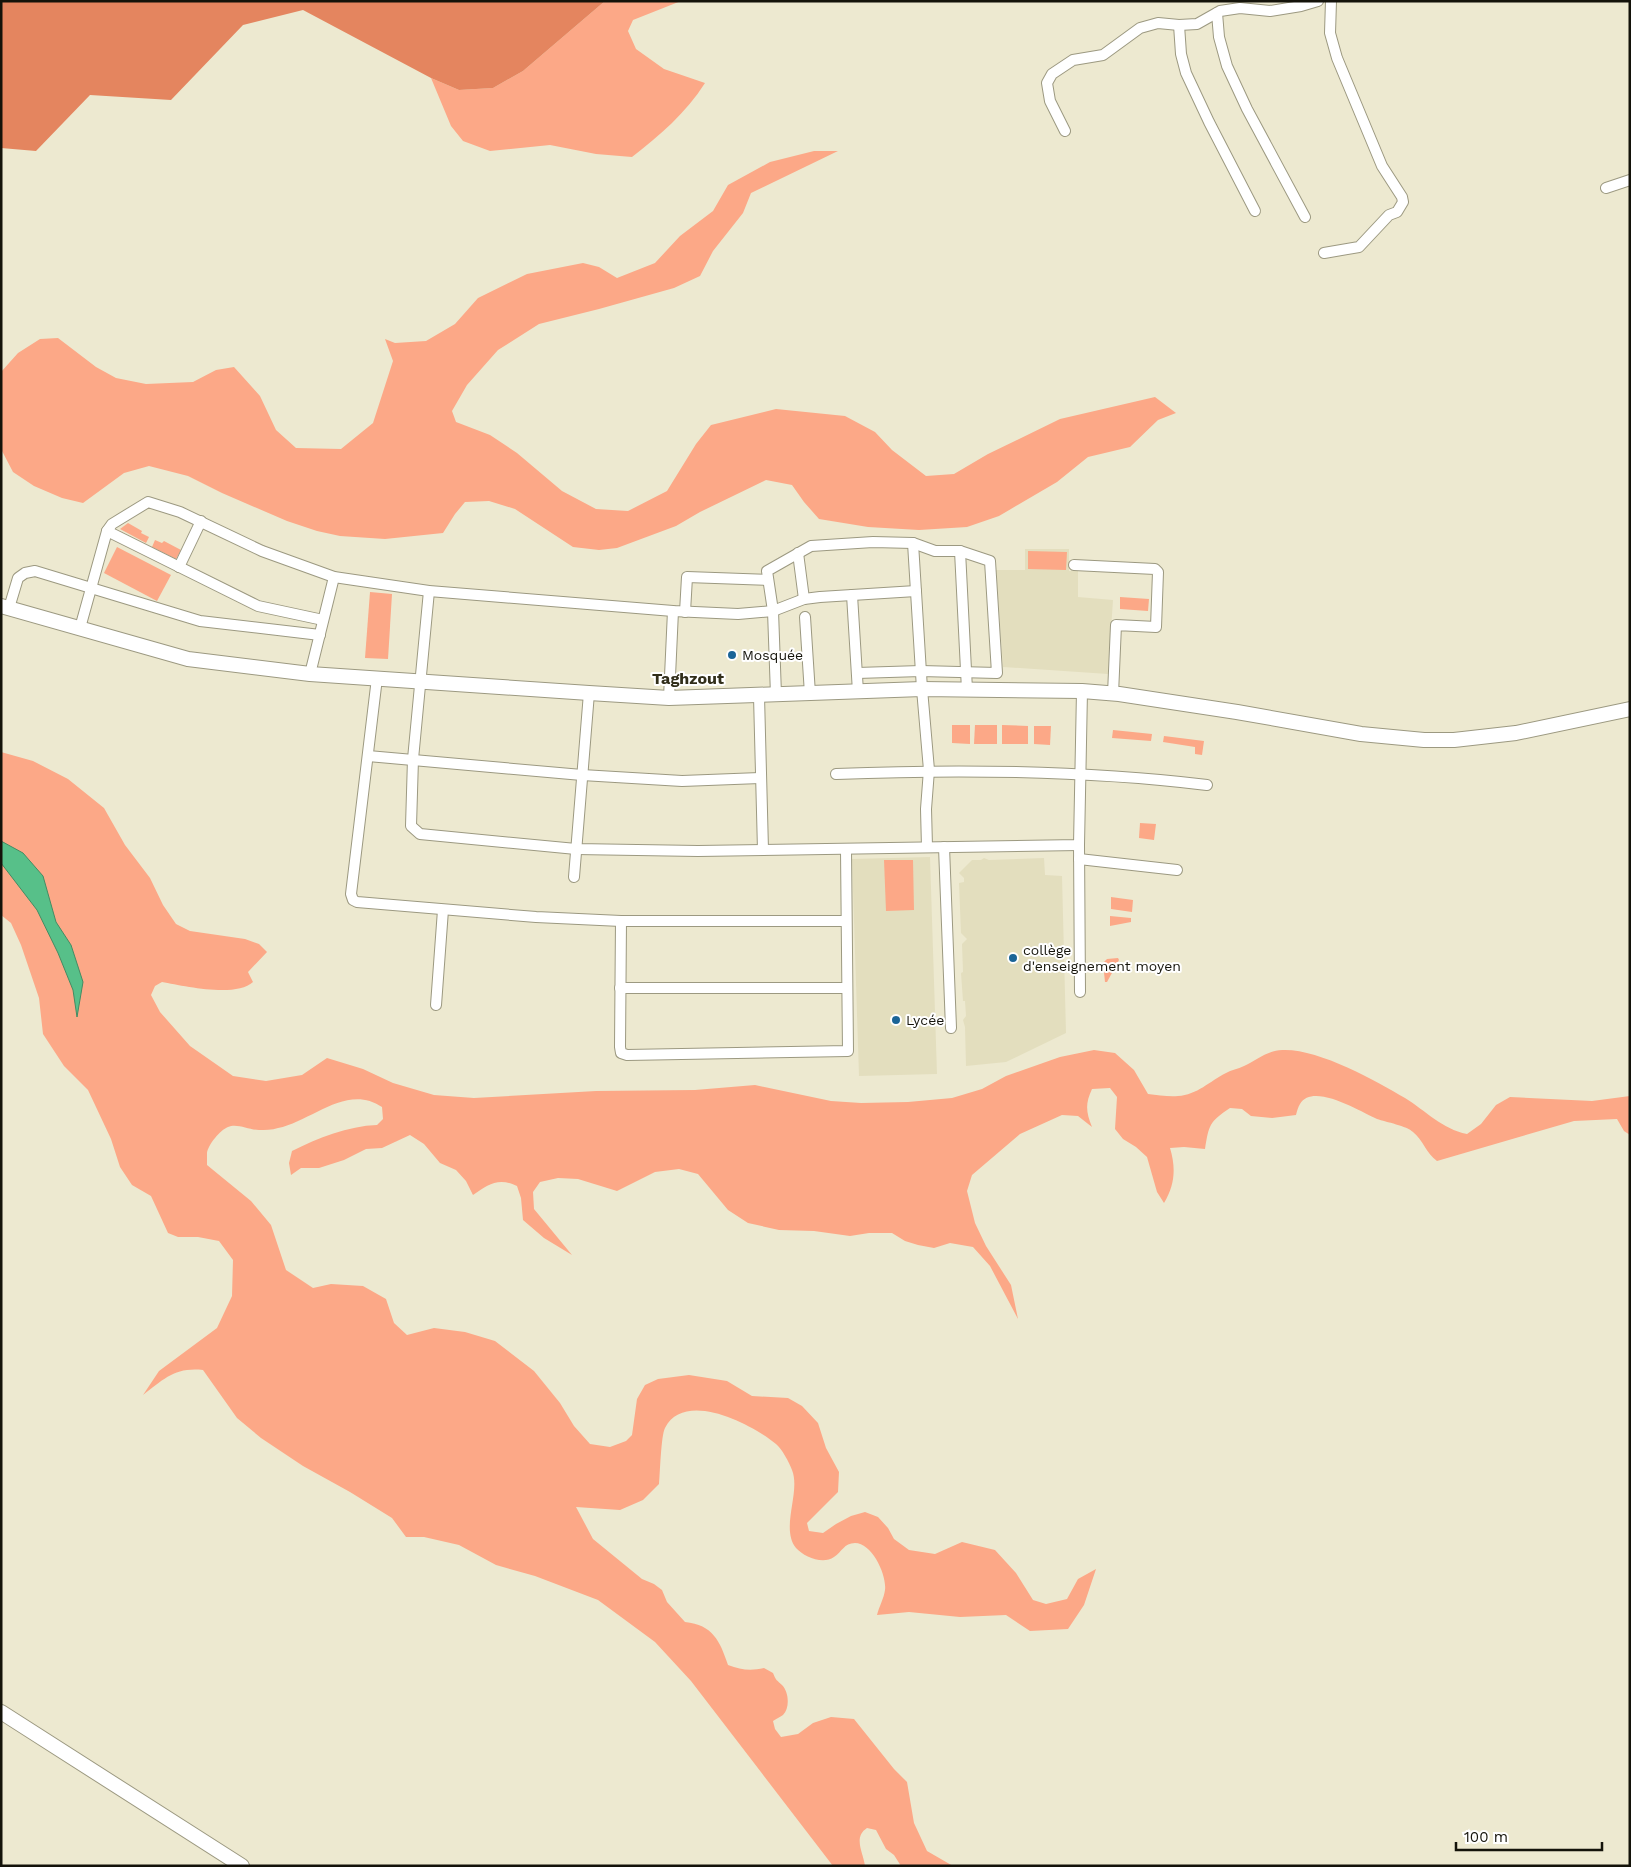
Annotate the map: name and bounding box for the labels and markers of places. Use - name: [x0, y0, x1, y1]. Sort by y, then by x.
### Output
- place label: Mosquée: [742, 647, 803, 663]
- marker: Mosquée: [726, 649, 738, 661]
- place label: collège d'enseignement moyen: [1023, 942, 1181, 974]
- marker: collège d'enseignement moyen: [1007, 952, 1019, 964]
- place label: Lycée: [906, 1012, 944, 1028]
- marker: Lycée: [890, 1014, 902, 1026]

